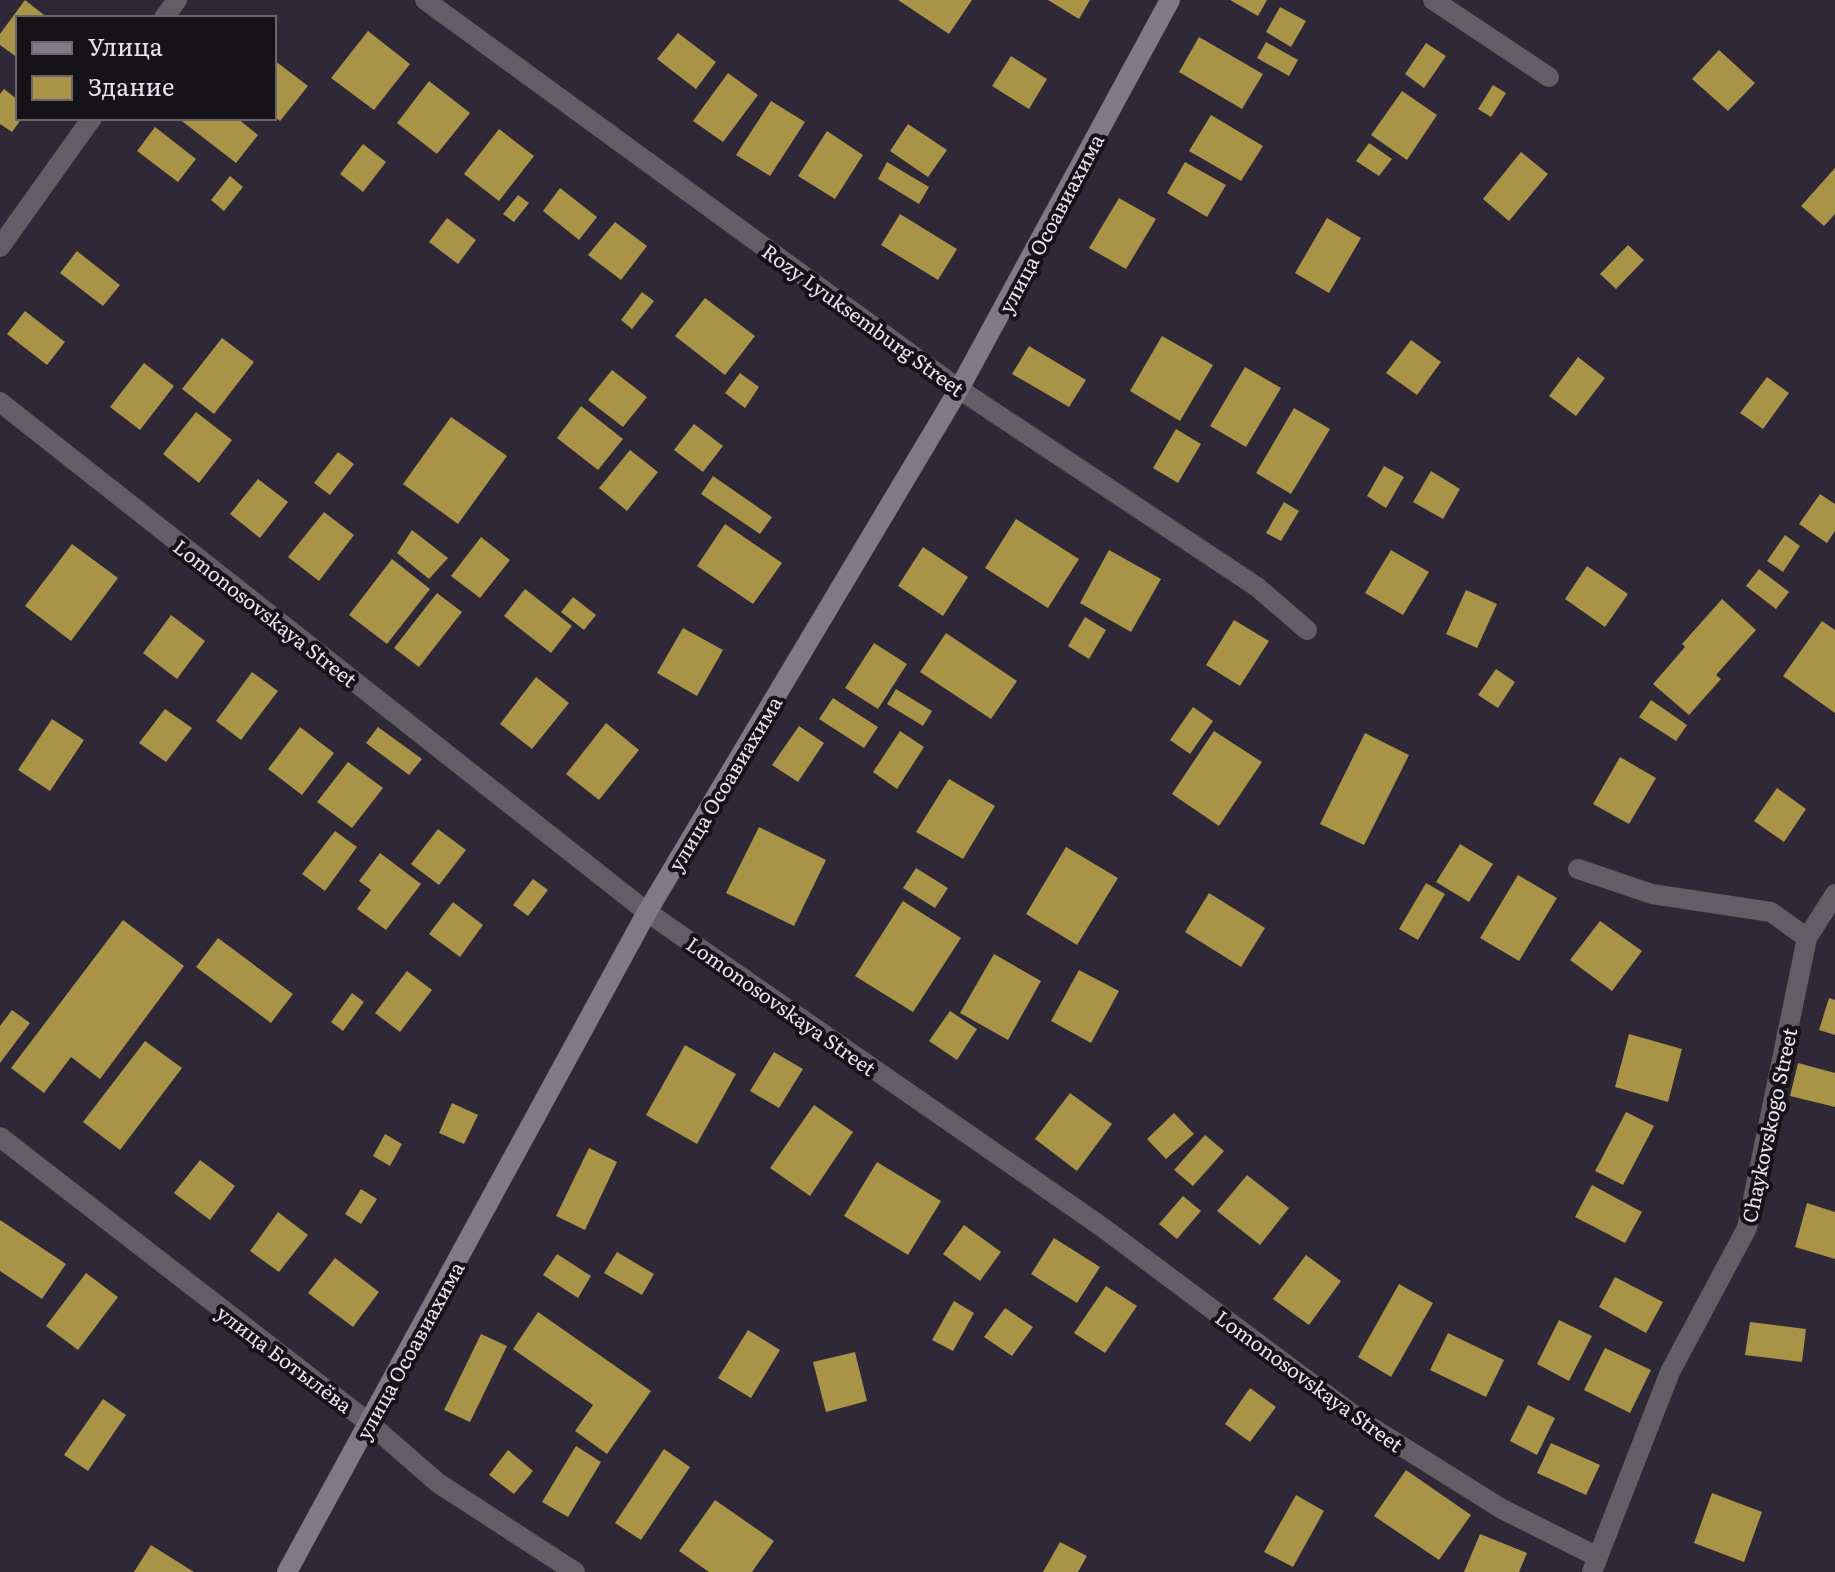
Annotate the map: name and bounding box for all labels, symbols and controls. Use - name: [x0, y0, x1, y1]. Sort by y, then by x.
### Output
- legend: [16, 16, 276, 120]
- text: Улица: [88, 28, 163, 63]
- text: Здание: [88, 68, 174, 103]
- street label: улица Осоавиахима: [990, 128, 1110, 318]
- street label: Rozy Lyuksemburg Street: [757, 235, 971, 403]
- street label: Lomonosovskaya Street: [168, 531, 364, 693]
- street label: улица Осоавиахима: [660, 690, 788, 876]
- street label: Lomonosovskaya Street: [681, 928, 883, 1082]
- street label: Chaykovskogo Street: [1733, 1025, 1803, 1225]
- street label: улица Осоавиахима: [348, 1255, 471, 1445]
- street label: улица Ботылёва: [211, 1297, 359, 1419]
- street label: Lomonosovskaya Street: [1210, 1302, 1410, 1458]

